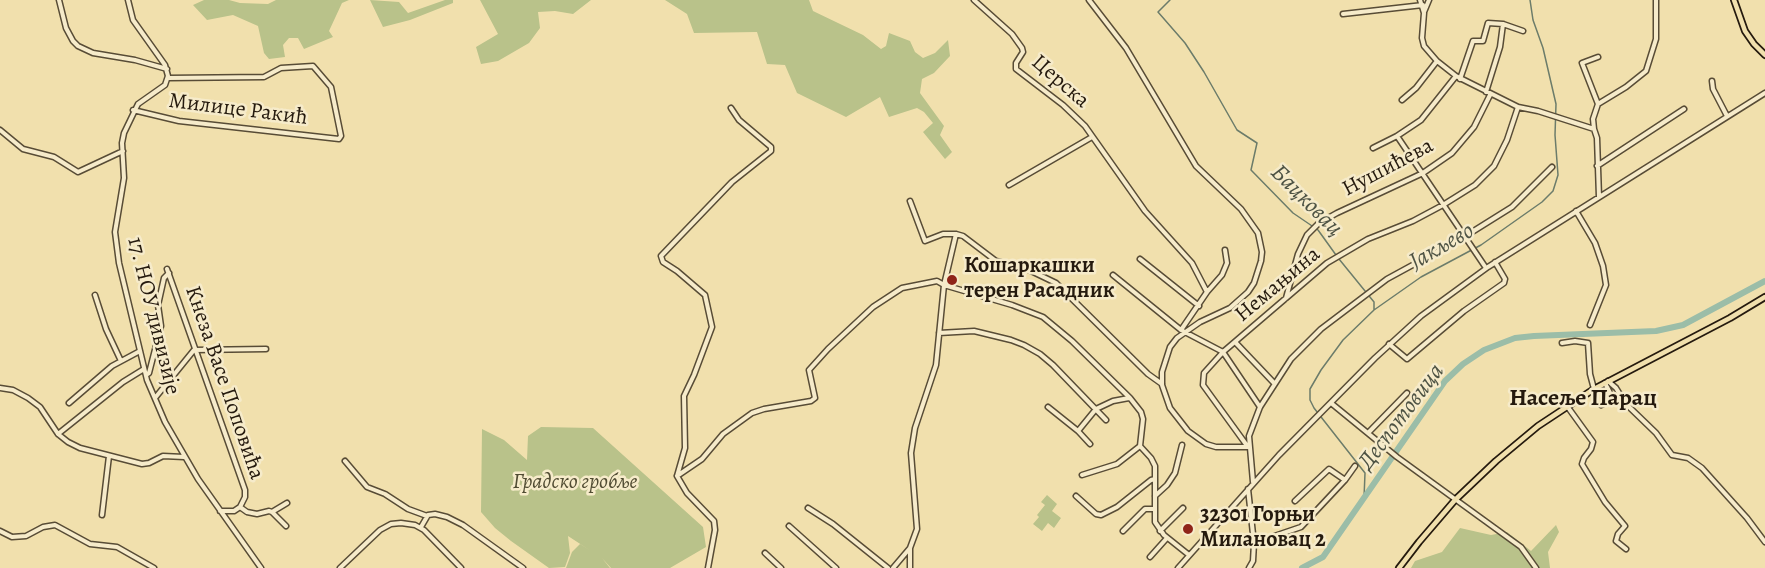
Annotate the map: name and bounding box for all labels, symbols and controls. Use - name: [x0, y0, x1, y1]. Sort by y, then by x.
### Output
- street label: Церска: [1026, 50, 1094, 114]
- street label: Милице Ракић: [167, 88, 309, 132]
- street label: Нушићева: [1338, 133, 1438, 203]
- water label: Бацковац: [1264, 159, 1348, 243]
- water label: Јакљево: [1405, 217, 1479, 277]
- street label: 17. НОУ дивизије: [121, 234, 185, 398]
- street label: Немањина: [1230, 242, 1326, 328]
- place label: Кошаркашки терен Расадник: [964, 254, 1115, 306]
- marker: Кошаркашки терен Расадник: [945, 273, 959, 287]
- street label: Кнеза Васе Поповића: [178, 283, 270, 483]
- water label: Деспотовица: [1353, 358, 1451, 476]
- district label: Насеље Парац: [1509, 385, 1657, 413]
- park label: Градско гробље: [512, 470, 638, 496]
- place label: 32301 Горњи Милановац 2: [1200, 503, 1326, 554]
- marker: 32301 Горњи Милановац 2: [1181, 522, 1195, 536]

